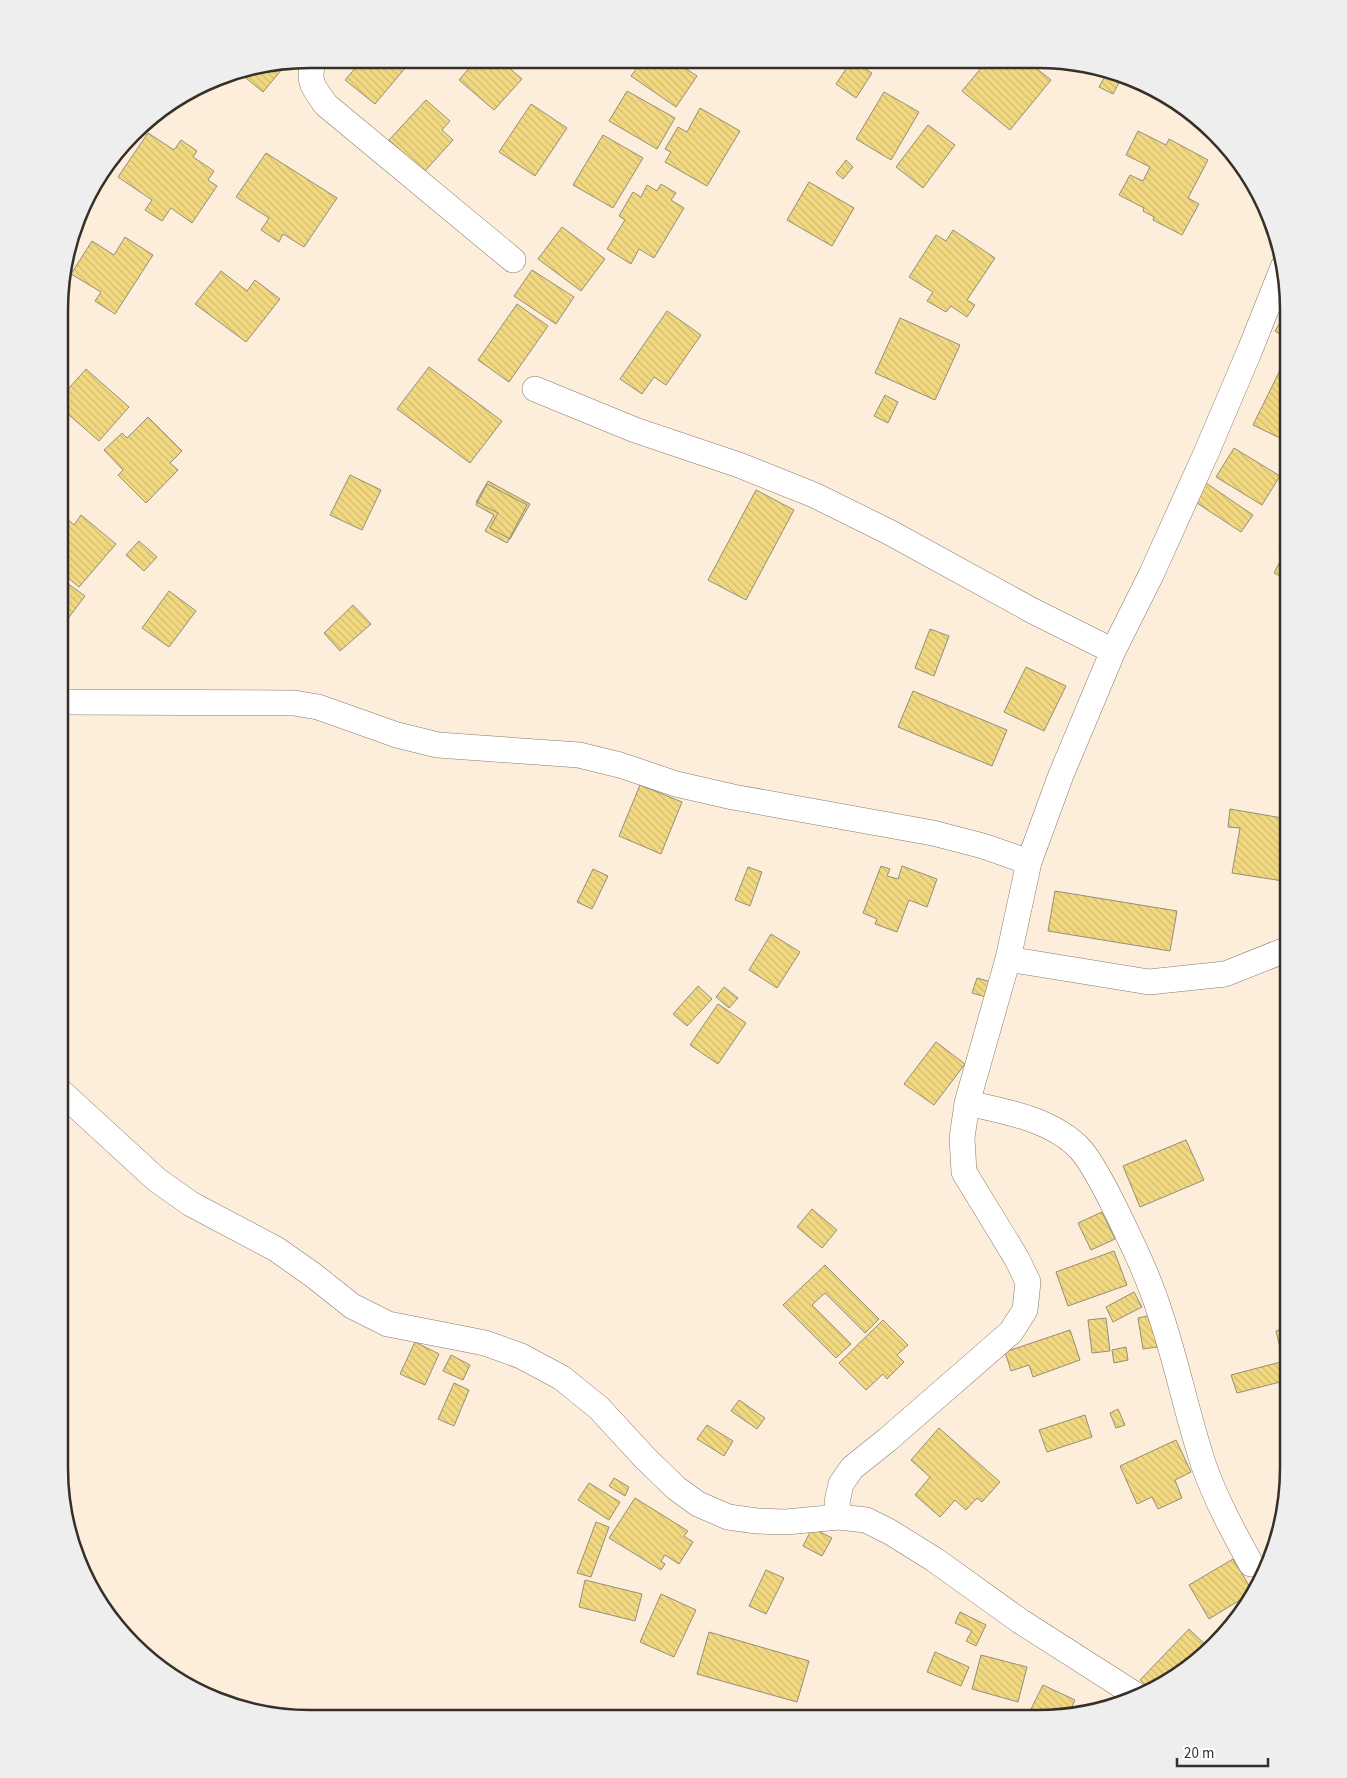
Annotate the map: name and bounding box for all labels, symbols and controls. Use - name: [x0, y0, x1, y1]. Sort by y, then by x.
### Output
- scale bar: [1177, 1736, 1268, 1768]
- text: 20 m: [1184, 1743, 1214, 1764]

